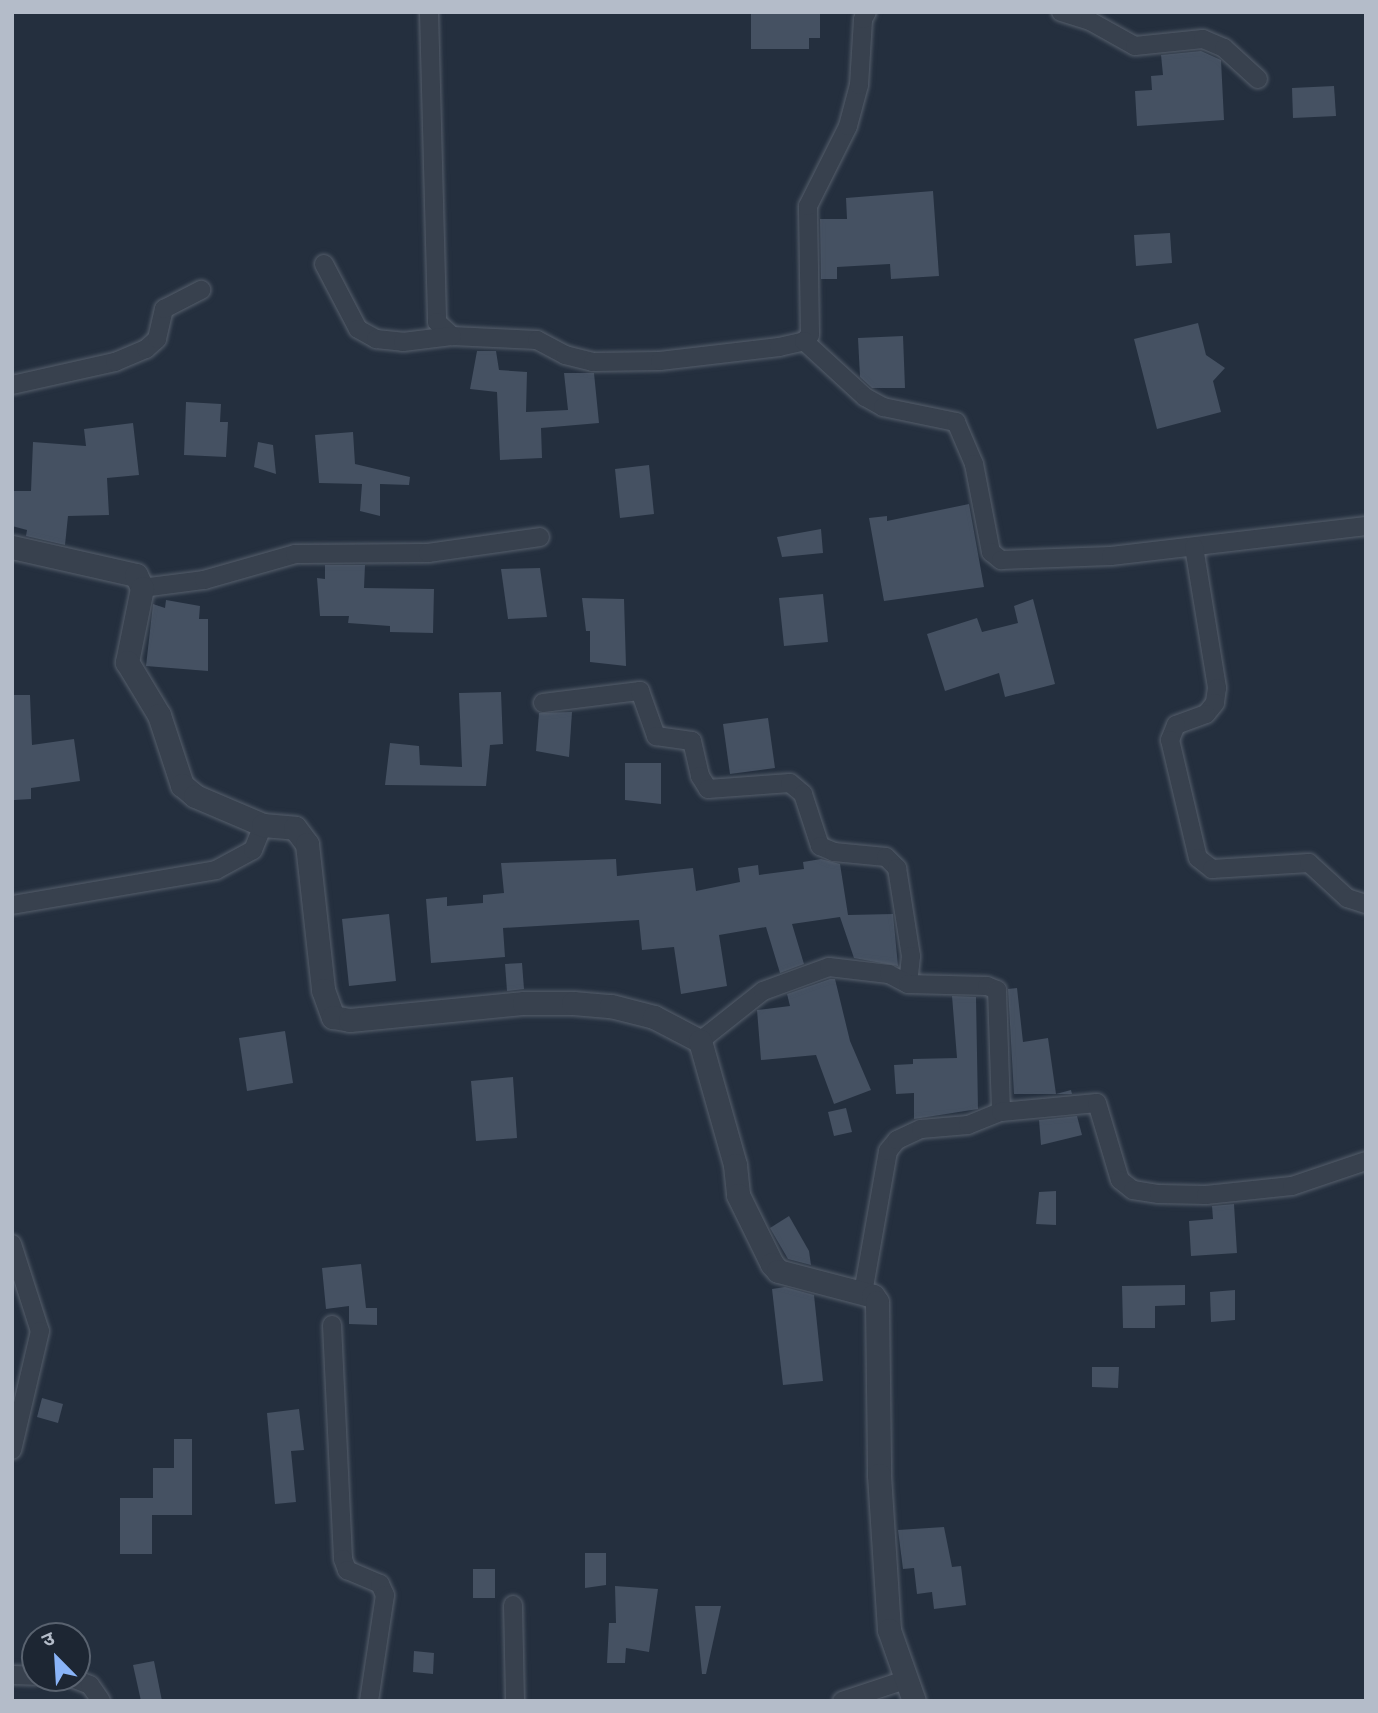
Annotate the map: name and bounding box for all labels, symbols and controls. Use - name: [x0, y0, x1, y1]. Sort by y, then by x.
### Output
- north arrow: [21, 1622, 91, 1692]
- text: उ: [39, 1627, 57, 1651]

